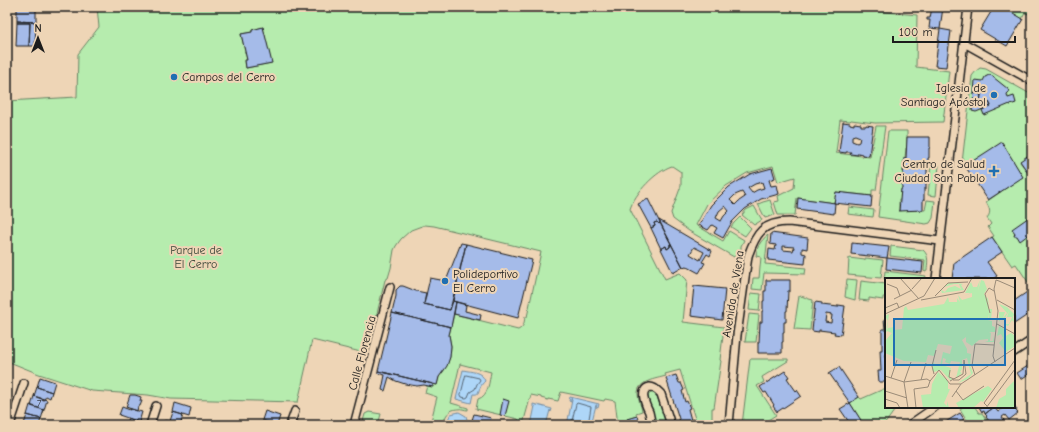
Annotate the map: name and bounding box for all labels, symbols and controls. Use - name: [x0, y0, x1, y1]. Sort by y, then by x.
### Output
- north arrow: [18, 18, 58, 58]
- scale bar: [893, 18, 1015, 44]
- text: N: [34, 22, 42, 35]
- text: 100 m: [899, 25, 932, 39]
- place label: Campos del Cerro: [182, 70, 275, 84]
- marker: Campos del Cerro: [169, 72, 179, 82]
- place label: Iglesia de Santiago Apóstol: [901, 81, 986, 109]
- marker: Iglesia de Santiago Apóstol: [989, 90, 999, 100]
- place label: Centro de Salud Ciudad San Pablo: [895, 157, 985, 185]
- marker: Centro de Salud Ciudad San Pablo: [988, 165, 1000, 177]
- park label: Parque de El Cerro: [170, 243, 222, 271]
- street label: Avenida de Viena: [719, 249, 747, 339]
- place label: Polideportivo El Cerro: [453, 267, 518, 295]
- marker: Polideportivo El Cerro: [440, 276, 450, 286]
- inset map: [885, 278, 1015, 408]
- street label: Calle Florencia: [345, 314, 379, 392]
- house number: 7: [37, 398, 42, 410]

